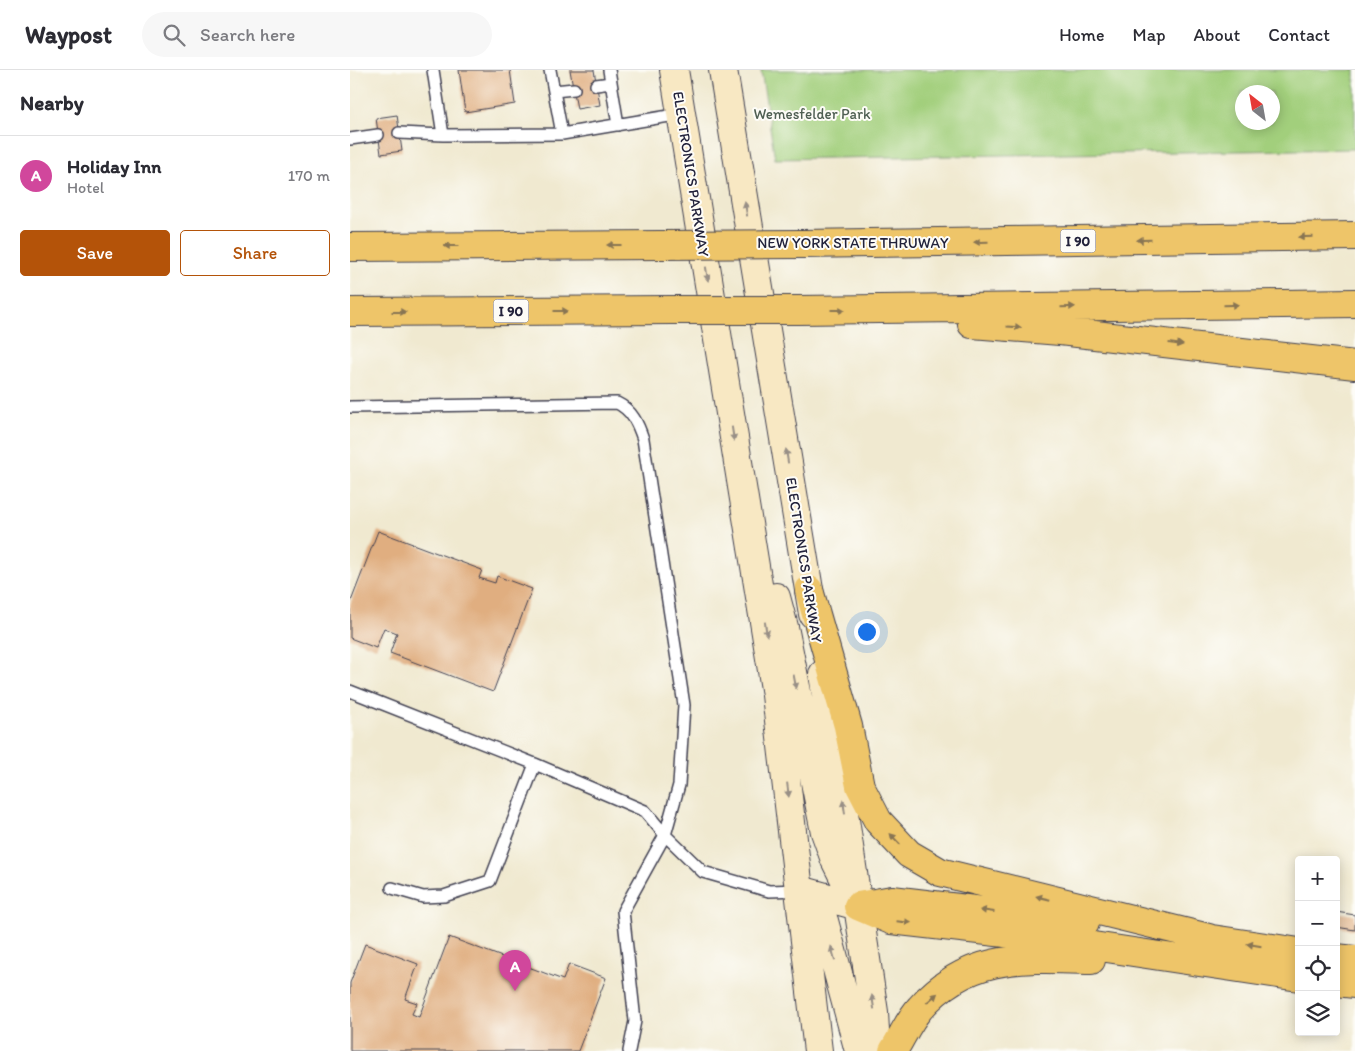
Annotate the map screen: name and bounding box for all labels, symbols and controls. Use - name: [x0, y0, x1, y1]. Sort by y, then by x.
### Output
- search box: [142, 12, 492, 57]
- text: Waypost: [25, 20, 112, 49]
- icon: search: [160, 21, 188, 49]
- text: Search here: [200, 23, 295, 46]
- text: Home: [1059, 24, 1105, 46]
- text: Map: [1133, 24, 1166, 46]
- text: About: [1194, 24, 1240, 46]
- text: Contact: [1268, 24, 1330, 46]
- north arrow: [1235, 85, 1280, 130]
- text: Nearby: [20, 90, 84, 115]
- street label: ELECTRONICS PARKWAY: [669, 90, 713, 258]
- park label: Wemesfelder Park: [753, 105, 871, 123]
- text: Holiday Inn: [67, 155, 161, 178]
- text: A: [31, 166, 41, 185]
- text: 170 m: [288, 166, 330, 185]
- text: Hotel: [67, 178, 104, 197]
- one-way arrow: [742, 201, 750, 217]
- button: Save: [20, 230, 170, 276]
- button: Share: [180, 230, 330, 276]
- road number: I 90: [1060, 230, 1096, 252]
- one-way arrow: [1298, 233, 1314, 241]
- street label: NEW YORK STATE THRUWAY: [757, 234, 949, 252]
- one-way arrow: [1136, 236, 1152, 244]
- one-way arrow: [973, 238, 989, 246]
- one-way arrow: [605, 241, 621, 249]
- one-way arrow: [443, 242, 459, 250]
- one-way arrow: [704, 266, 712, 282]
- road number: I 90: [494, 300, 528, 322]
- one-way arrow: [1223, 300, 1239, 308]
- one-way arrow: [1061, 303, 1077, 311]
- one-way arrow: [830, 306, 846, 314]
- one-way arrow: [553, 307, 569, 315]
- one-way arrow: [391, 308, 407, 316]
- one-way arrow: [1007, 324, 1023, 332]
- one-way arrow: [1168, 340, 1184, 348]
- one-way arrow: [730, 426, 738, 442]
- one-way arrow: [782, 447, 790, 463]
- street label: ELECTRONICS PARKWAY: [782, 476, 826, 644]
- your location: [854, 619, 880, 645]
- one-way arrow: [762, 621, 770, 637]
- one-way arrow: [791, 675, 799, 690]
- one-way arrow: [784, 782, 792, 798]
- one-way arrow: [840, 799, 848, 815]
- one-way arrow: [889, 834, 901, 846]
- map controls: [1295, 856, 1340, 1036]
- button: +: [1295, 856, 1340, 901]
- one-way arrow: [1035, 894, 1050, 902]
- button: −: [1295, 901, 1340, 946]
- one-way arrow: [979, 907, 995, 915]
- one-way arrow: [896, 918, 912, 926]
- one-way arrow: [1246, 941, 1262, 949]
- one-way arrow: [829, 946, 837, 961]
- button: locate: [1295, 946, 1340, 991]
- pin: A: [499, 950, 531, 991]
- button: layers: [1295, 991, 1340, 1036]
- one-way arrow: [925, 992, 937, 1004]
- one-way arrow: [868, 994, 876, 1010]

